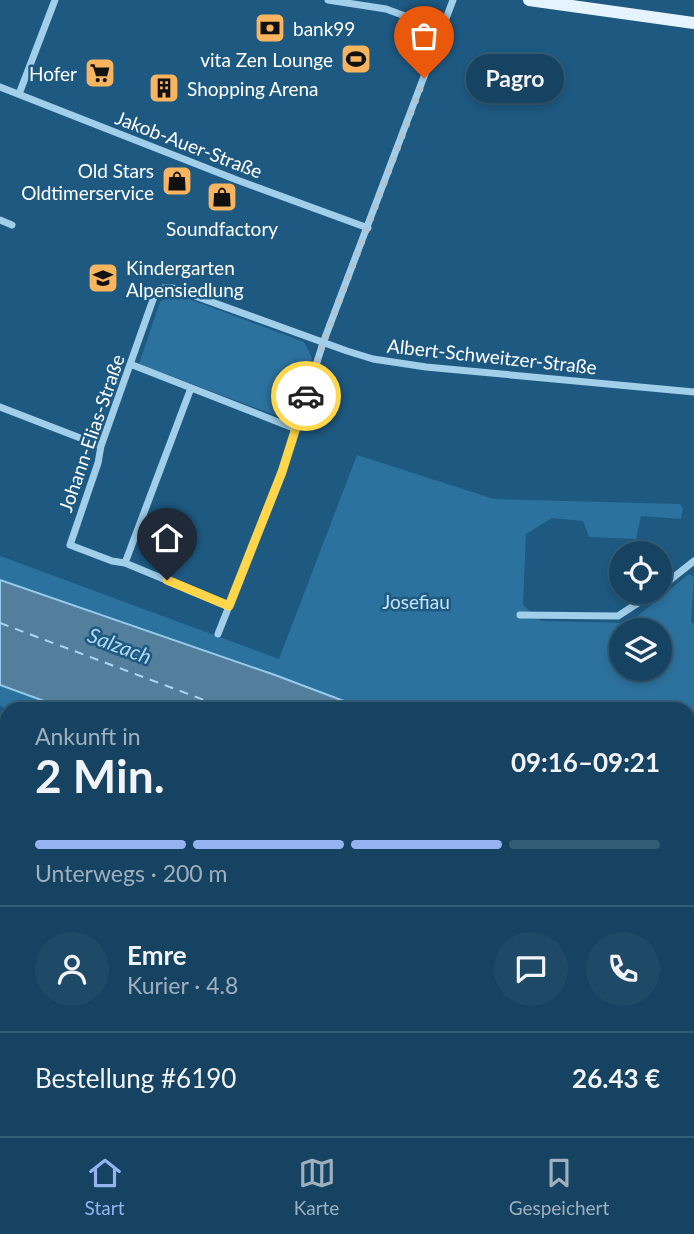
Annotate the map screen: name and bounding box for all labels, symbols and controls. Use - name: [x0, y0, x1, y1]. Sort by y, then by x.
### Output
- pin: [394, 6, 454, 78]
- bank icon: bank99: [253, 11, 287, 45]
- place label: bank99: [293, 17, 355, 40]
- icon: bag: [405, 17, 443, 55]
- sports icon: vita Zen Lounge: [339, 42, 373, 76]
- place label: vita Zen Lounge: [200, 48, 333, 71]
- callout: Pagro: [466, 54, 564, 102]
- supermarket icon: Hofer: [83, 56, 117, 90]
- place label: Hofer: [29, 62, 77, 85]
- text: Pagro: [485, 64, 545, 92]
- building icon: Shopping Arena: [147, 71, 181, 105]
- place label: Shopping Arena: [187, 77, 319, 100]
- street label: Jakob-Auer-Straße: [112, 105, 266, 183]
- place label: Old Stars Oldtimerservice: [21, 159, 154, 204]
- shop icon: Old Stars Oldtimerservice: [160, 164, 194, 198]
- shop icon: Soundfactory: [205, 180, 239, 214]
- place label: Soundfactory: [166, 217, 278, 240]
- place label: Kindergarten Alpensiedlung: [126, 256, 244, 301]
- school or university icon: Kindergarten Alpensiedlung: [86, 261, 120, 295]
- street label: Albert-Schweitzer-Straße: [386, 334, 598, 378]
- street label: Johann-Elias-Straße: [53, 351, 129, 515]
- courier: [271, 361, 341, 431]
- icon: car: [287, 377, 325, 415]
- pin: [137, 508, 197, 580]
- icon: home: [148, 519, 186, 557]
- map controls: [609, 541, 672, 681]
- button: locate: [609, 541, 672, 604]
- park label: Josefiau: [382, 590, 450, 613]
- button: layers: [609, 618, 672, 681]
- water label: Salzach: [85, 621, 155, 669]
- text: Ankunft in: [35, 722, 141, 750]
- text: 09:16–09:21: [511, 746, 660, 778]
- text: 2 Min.: [35, 748, 165, 803]
- text: Unterwegs · 200 m: [35, 859, 228, 887]
- button: person: [35, 932, 109, 1006]
- button: chat: [494, 932, 568, 1006]
- button: phone: [586, 932, 660, 1006]
- text: Emre: [127, 939, 187, 971]
- text: Kurier · 4.8: [127, 971, 238, 999]
- text: Bestellung #6190: [35, 1062, 236, 1094]
- text: 26.43 €: [572, 1062, 660, 1094]
- tab: Start: [85, 1154, 124, 1219]
- tab: Karte: [294, 1154, 339, 1219]
- tab: Gespeichert: [509, 1154, 609, 1219]

